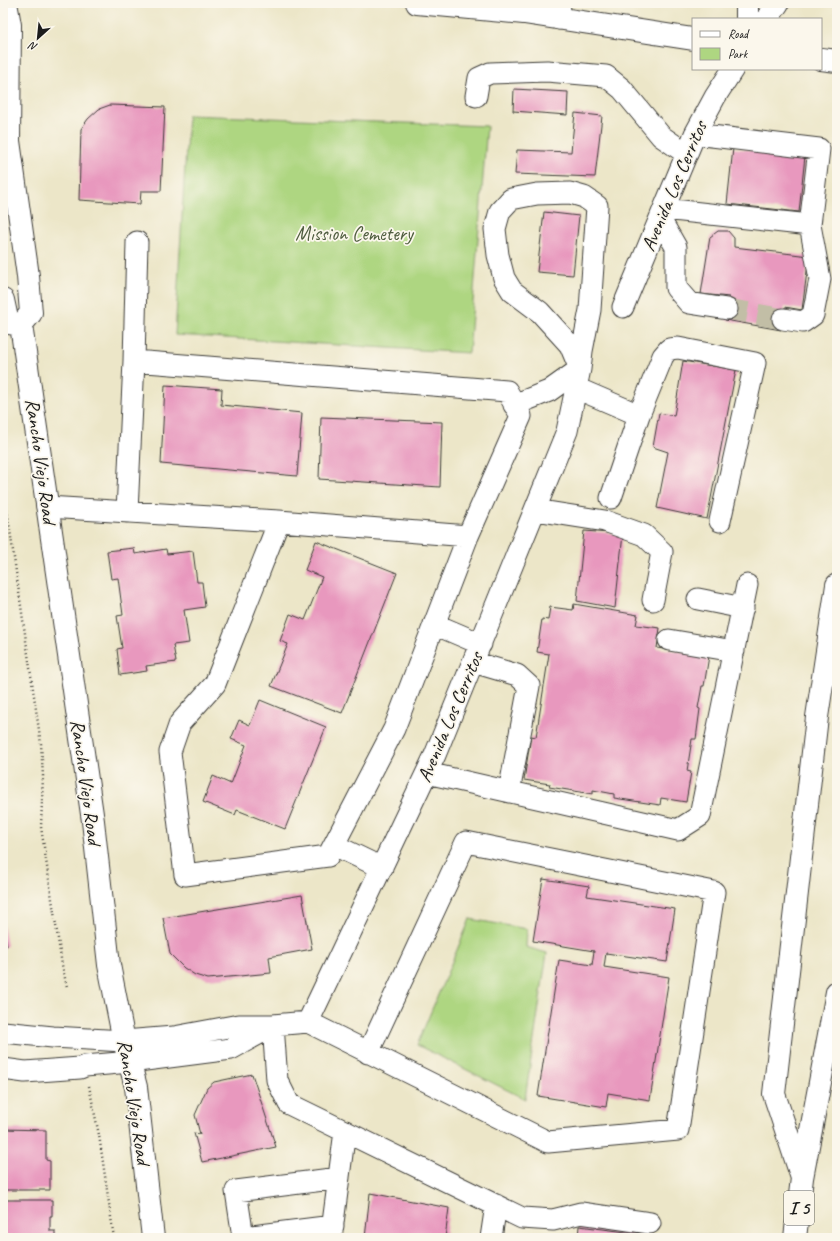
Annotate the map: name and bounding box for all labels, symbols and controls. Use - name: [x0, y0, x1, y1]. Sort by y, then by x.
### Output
- north arrow: [18, 18, 58, 58]
- legend: [692, 18, 822, 70]
- text: Road: [728, 26, 750, 42]
- text: N: [25, 38, 40, 55]
- text: Park: [728, 46, 749, 62]
- street label: Avenida Los Cerritos: [635, 115, 713, 255]
- park label: Mission Cemetery: [295, 221, 415, 246]
- street label: Rancho Viejo Road: [20, 397, 63, 528]
- street label: Avenida Los Cerritos: [411, 646, 489, 786]
- street label: Rancho Viejo Road: [65, 718, 108, 849]
- street label: Rancho Viejo Road: [112, 1038, 157, 1169]
- road number: I 5: [784, 1191, 814, 1225]

